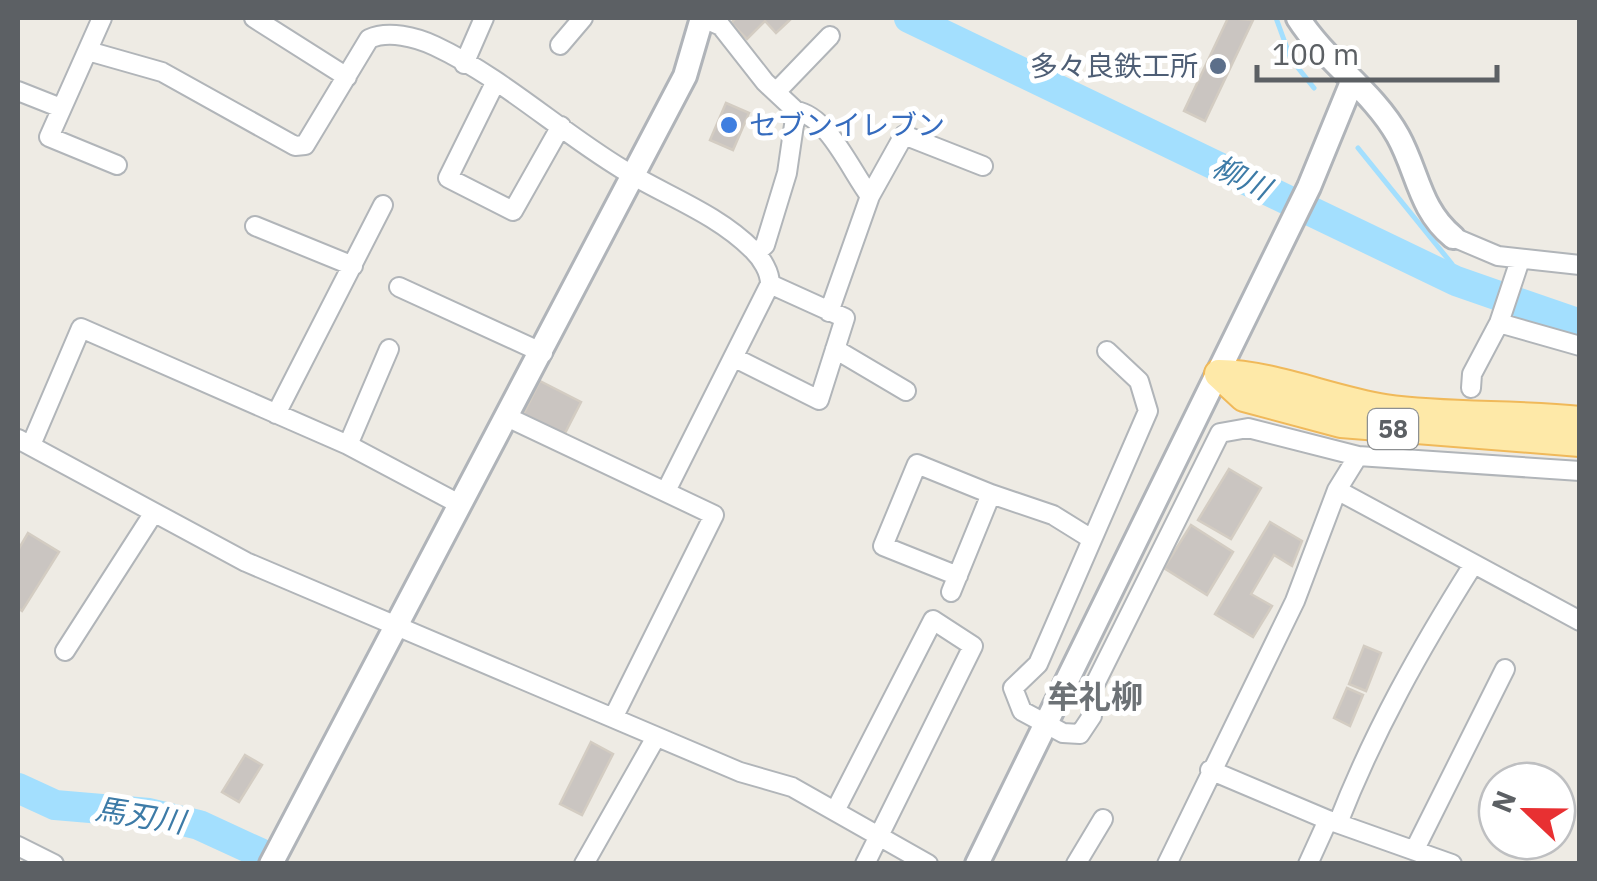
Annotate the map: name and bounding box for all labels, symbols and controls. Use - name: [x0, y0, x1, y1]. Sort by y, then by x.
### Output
- scale bar: [1257, 20, 1497, 82]
- text: 100 m: [1272, 34, 1359, 73]
- place label: 多々良鉄工所: [1030, 47, 1198, 84]
- marker: 多々良鉄工所: [1207, 55, 1229, 77]
- place label: セブンイレブン: [749, 106, 945, 143]
- marker: セブンイレブン: [718, 114, 740, 136]
- water label: 柳川: [1206, 146, 1280, 209]
- road number: 58: [1368, 409, 1418, 449]
- district label: 牟礼柳: [1047, 675, 1143, 717]
- north arrow: [1477, 761, 1577, 861]
- text: N: [1482, 785, 1524, 818]
- water label: 馬刃川: [93, 788, 191, 841]

